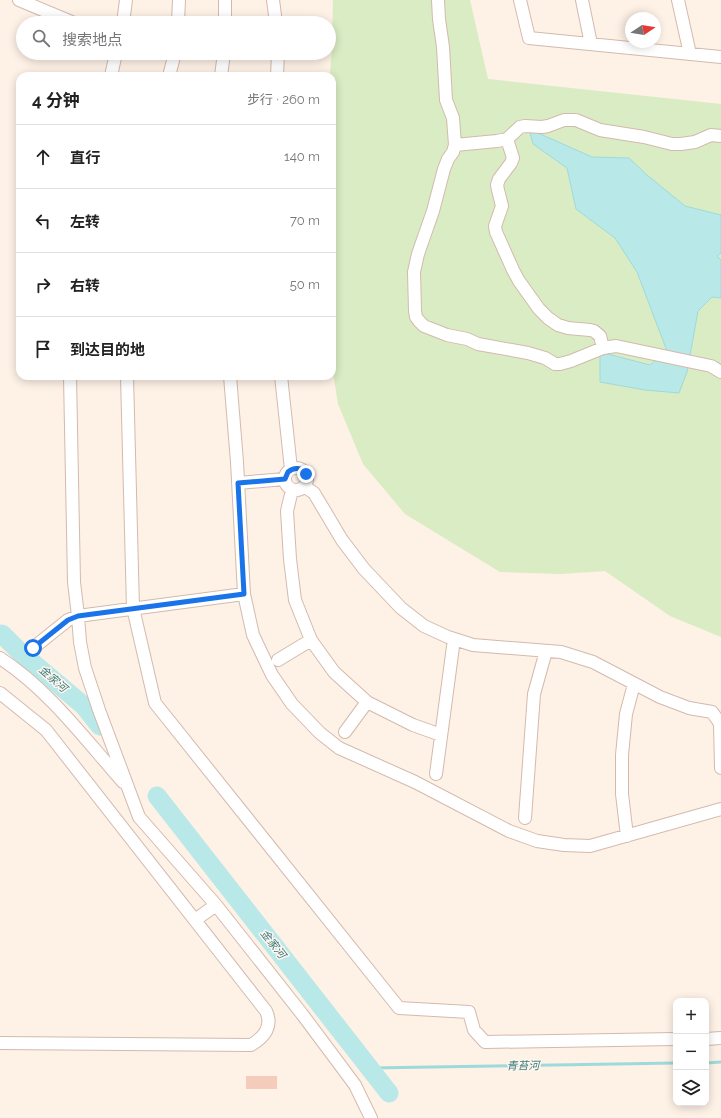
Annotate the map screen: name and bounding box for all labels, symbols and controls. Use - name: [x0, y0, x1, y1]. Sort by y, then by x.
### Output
- north arrow: [625, 12, 661, 48]
- search box: [16, 16, 336, 60]
- icon: search: [30, 27, 52, 49]
- text: 搜索地点: [62, 31, 122, 49]
- text: 4 分钟: [32, 90, 80, 110]
- text: 步行 · 260 m: [247, 92, 320, 107]
- icon: ahead: [32, 146, 54, 168]
- text: 直行: [70, 149, 100, 167]
- text: 140 m: [284, 149, 320, 164]
- icon: left: [32, 210, 54, 232]
- text: 左转: [70, 213, 100, 231]
- text: 70 m: [290, 213, 320, 228]
- icon: right: [32, 274, 54, 296]
- text: 右转: [70, 277, 100, 295]
- text: 50 m: [290, 277, 320, 292]
- icon: arrive: [32, 338, 54, 360]
- text: 到达目的地: [70, 341, 145, 359]
- route end: [297, 465, 315, 483]
- route start: [24, 639, 42, 657]
- water label: 金家河: [36, 663, 71, 696]
- water label: 金家河: [258, 927, 290, 963]
- map controls: [673, 998, 709, 1106]
- button: +: [673, 998, 709, 1034]
- button: −: [673, 1034, 709, 1070]
- water label: 青苔河: [506, 1059, 542, 1073]
- button: layers: [673, 1070, 709, 1106]

